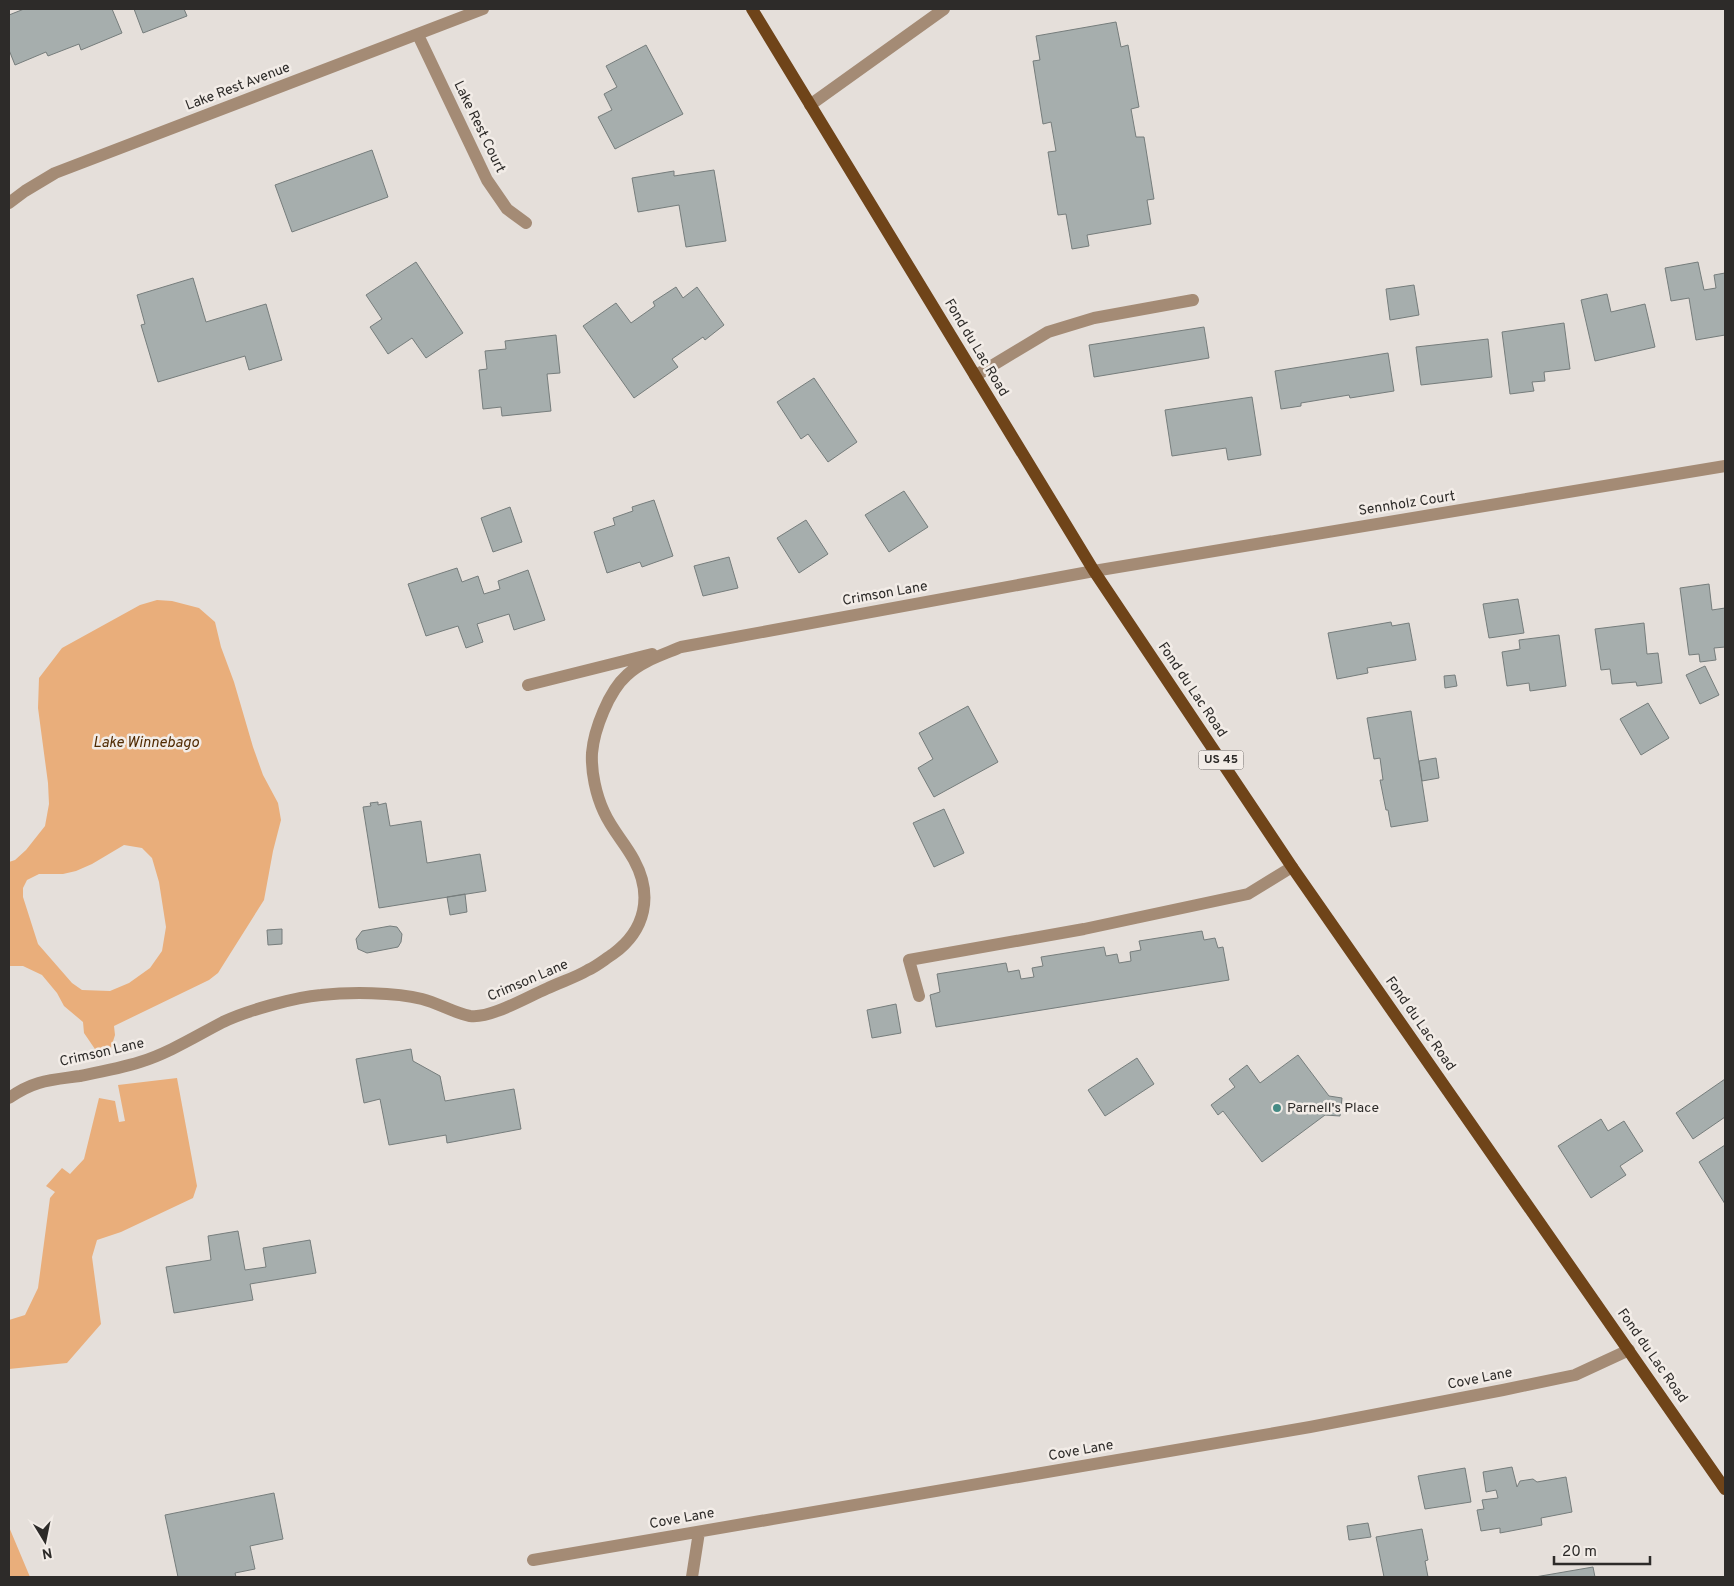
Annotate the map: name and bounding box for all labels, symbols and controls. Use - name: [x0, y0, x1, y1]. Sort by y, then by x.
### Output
- street label: Lake Rest Avenue: [183, 59, 293, 115]
- street label: Lake Rest Court: [449, 78, 509, 176]
- street label: Fond du Lac Road: [940, 296, 1012, 400]
- street label: Sennholz Court: [1357, 488, 1457, 520]
- street label: Crimson Lane: [841, 578, 929, 610]
- street label: Fond du Lac Road: [1154, 639, 1230, 741]
- water label: Lake Winnebago: [93, 734, 199, 753]
- road number: US 45: [1198, 750, 1244, 770]
- street label: Crimson Lane: [485, 956, 571, 1006]
- street label: Fond du Lac Road: [1381, 974, 1459, 1074]
- street label: Crimson Lane: [58, 1035, 146, 1071]
- place label: Parnell's Place: [1287, 1100, 1379, 1117]
- marker: Parnell's Place: [1271, 1102, 1283, 1114]
- street label: Fond du Lac Road: [1613, 1306, 1691, 1406]
- street label: Cove Lane: [1446, 1364, 1514, 1394]
- street label: Cove Lane: [1047, 1437, 1115, 1465]
- street label: Cove Lane: [648, 1505, 716, 1533]
- north arrow: [20, 1516, 70, 1566]
- scale bar: [1554, 1534, 1650, 1566]
- text: N: [41, 1543, 53, 1562]
- text: 20 m: [1562, 1543, 1597, 1562]

